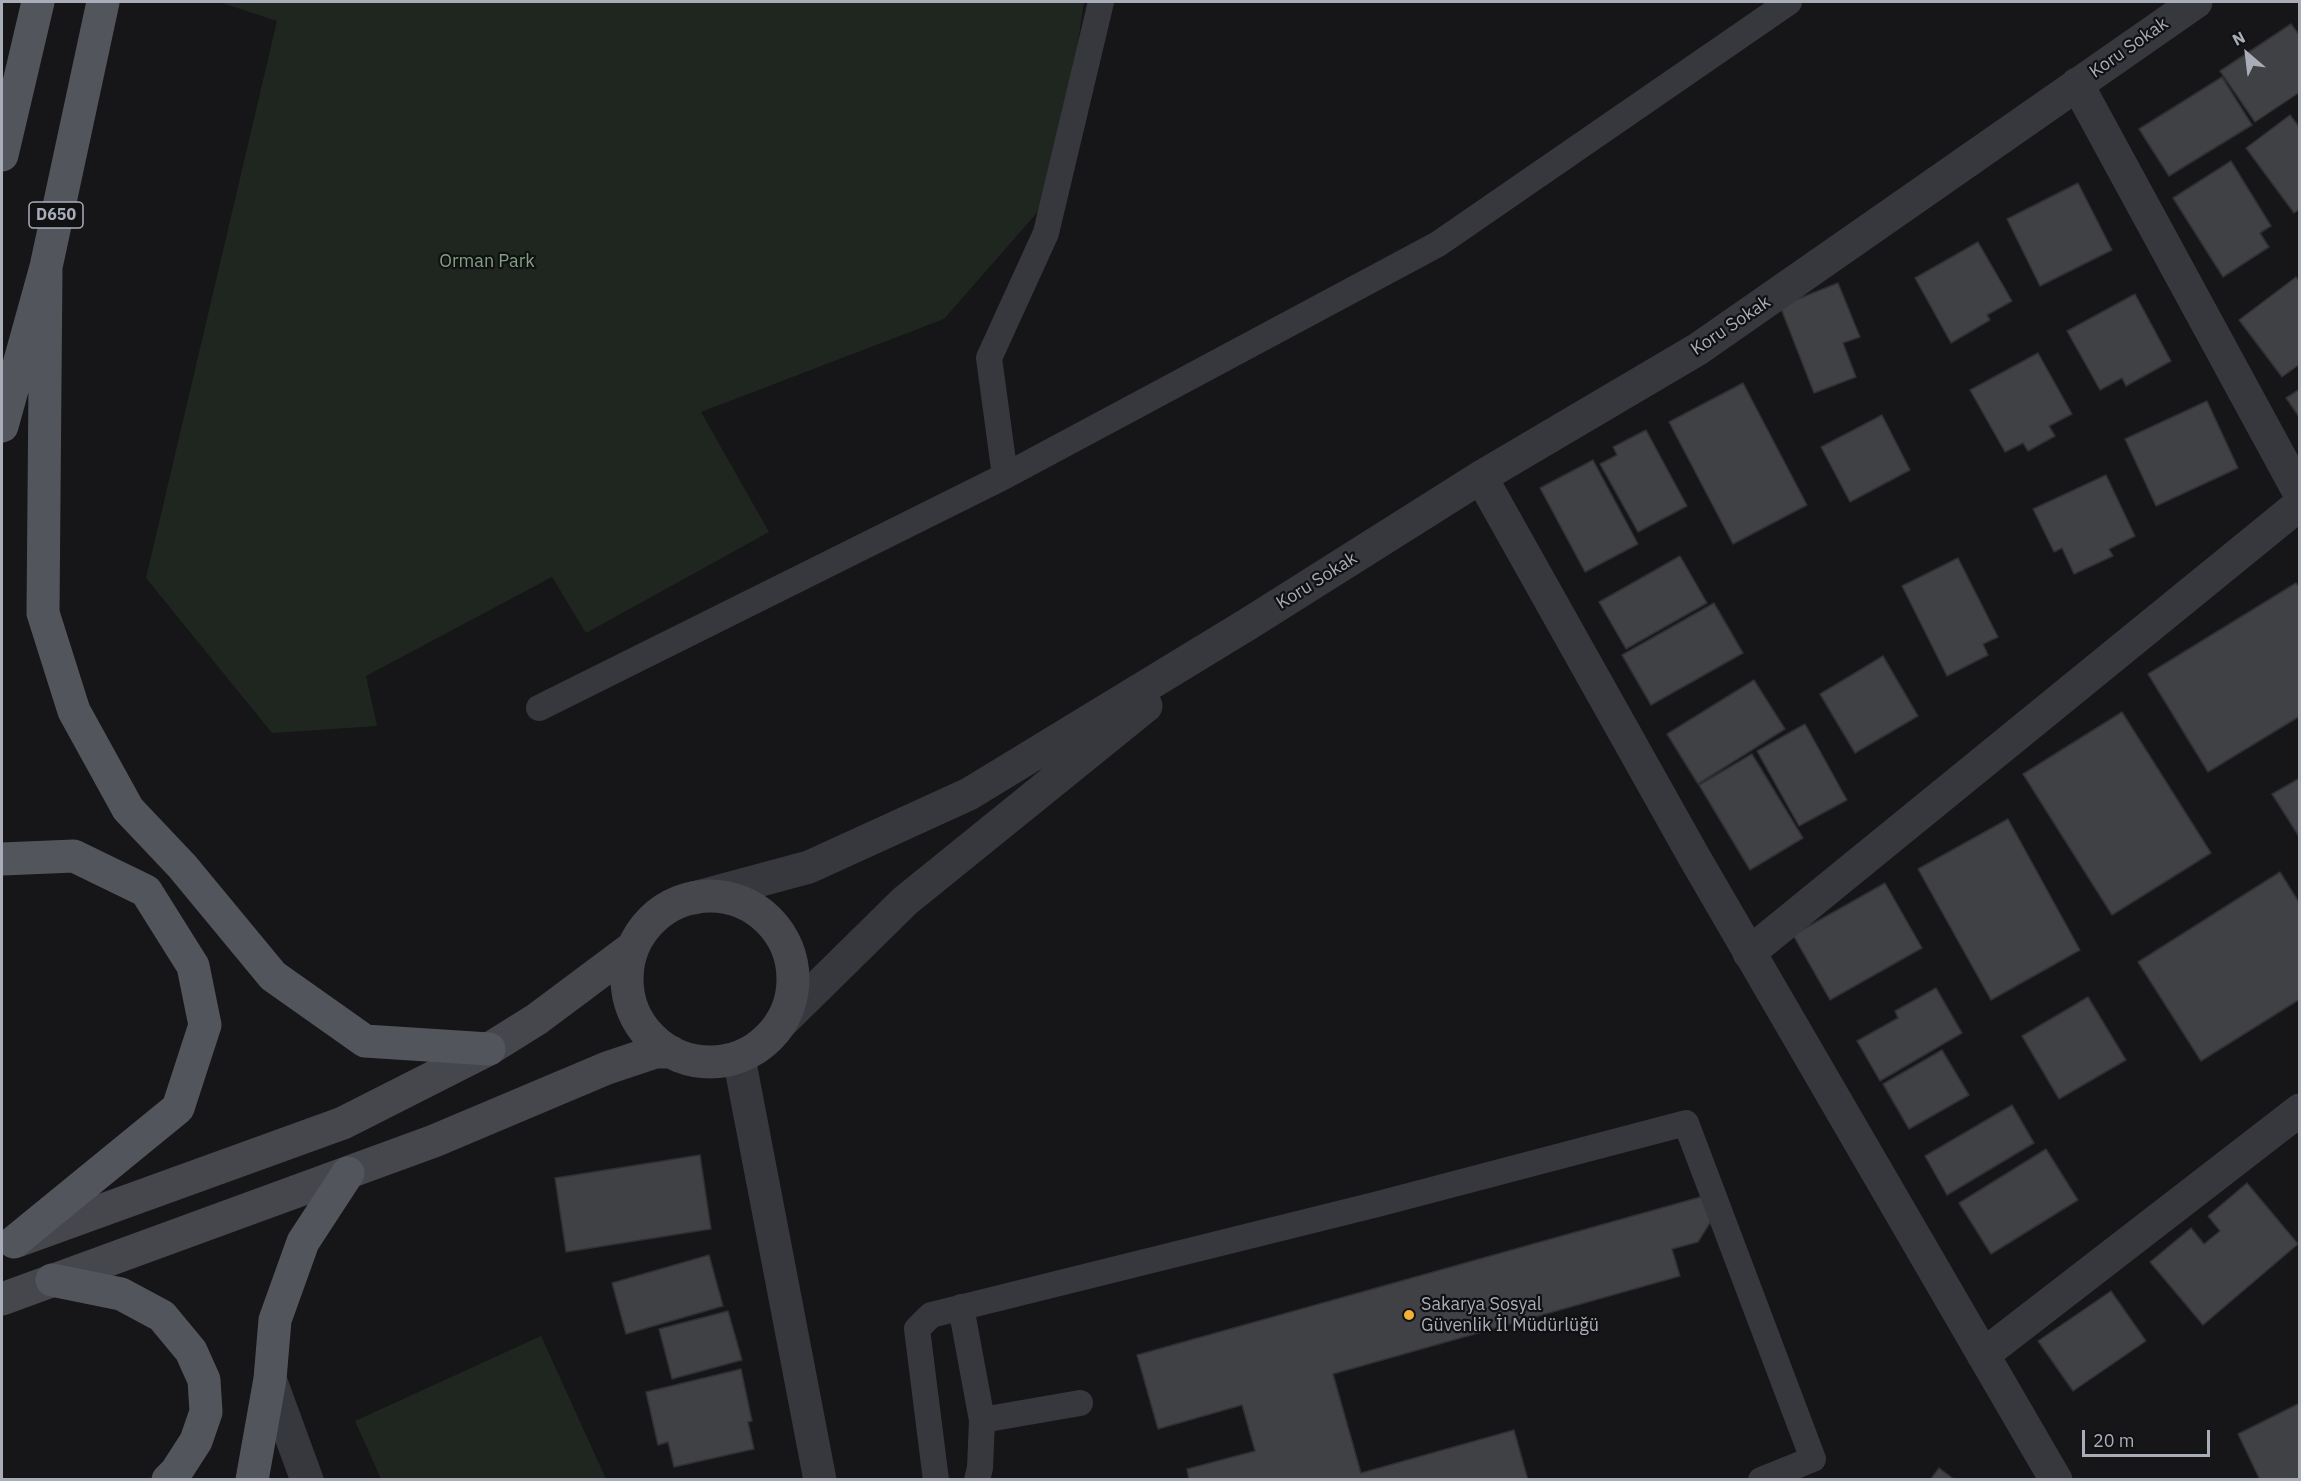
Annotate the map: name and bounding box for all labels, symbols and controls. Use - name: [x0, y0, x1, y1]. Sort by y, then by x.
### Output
- street label: Koru Sokak: [2085, 13, 2173, 83]
- north arrow: [2217, 24, 2277, 84]
- text: N: [2229, 27, 2248, 50]
- road number: D650: [29, 202, 83, 228]
- park label: Orman Park: [439, 251, 535, 273]
- street label: Koru Sokak: [1687, 292, 1775, 360]
- street label: Koru Sokak: [1273, 548, 1361, 614]
- place label: Sakarya Sosyal Güvenlik İl Müdürlüğü: [1421, 1294, 1599, 1336]
- marker: Sakarya Sosyal Güvenlik İl Müdürlüğü: [1402, 1308, 1416, 1322]
- scale bar: [2085, 1418, 2212, 1456]
- text: 20 m: [2093, 1429, 2135, 1452]

